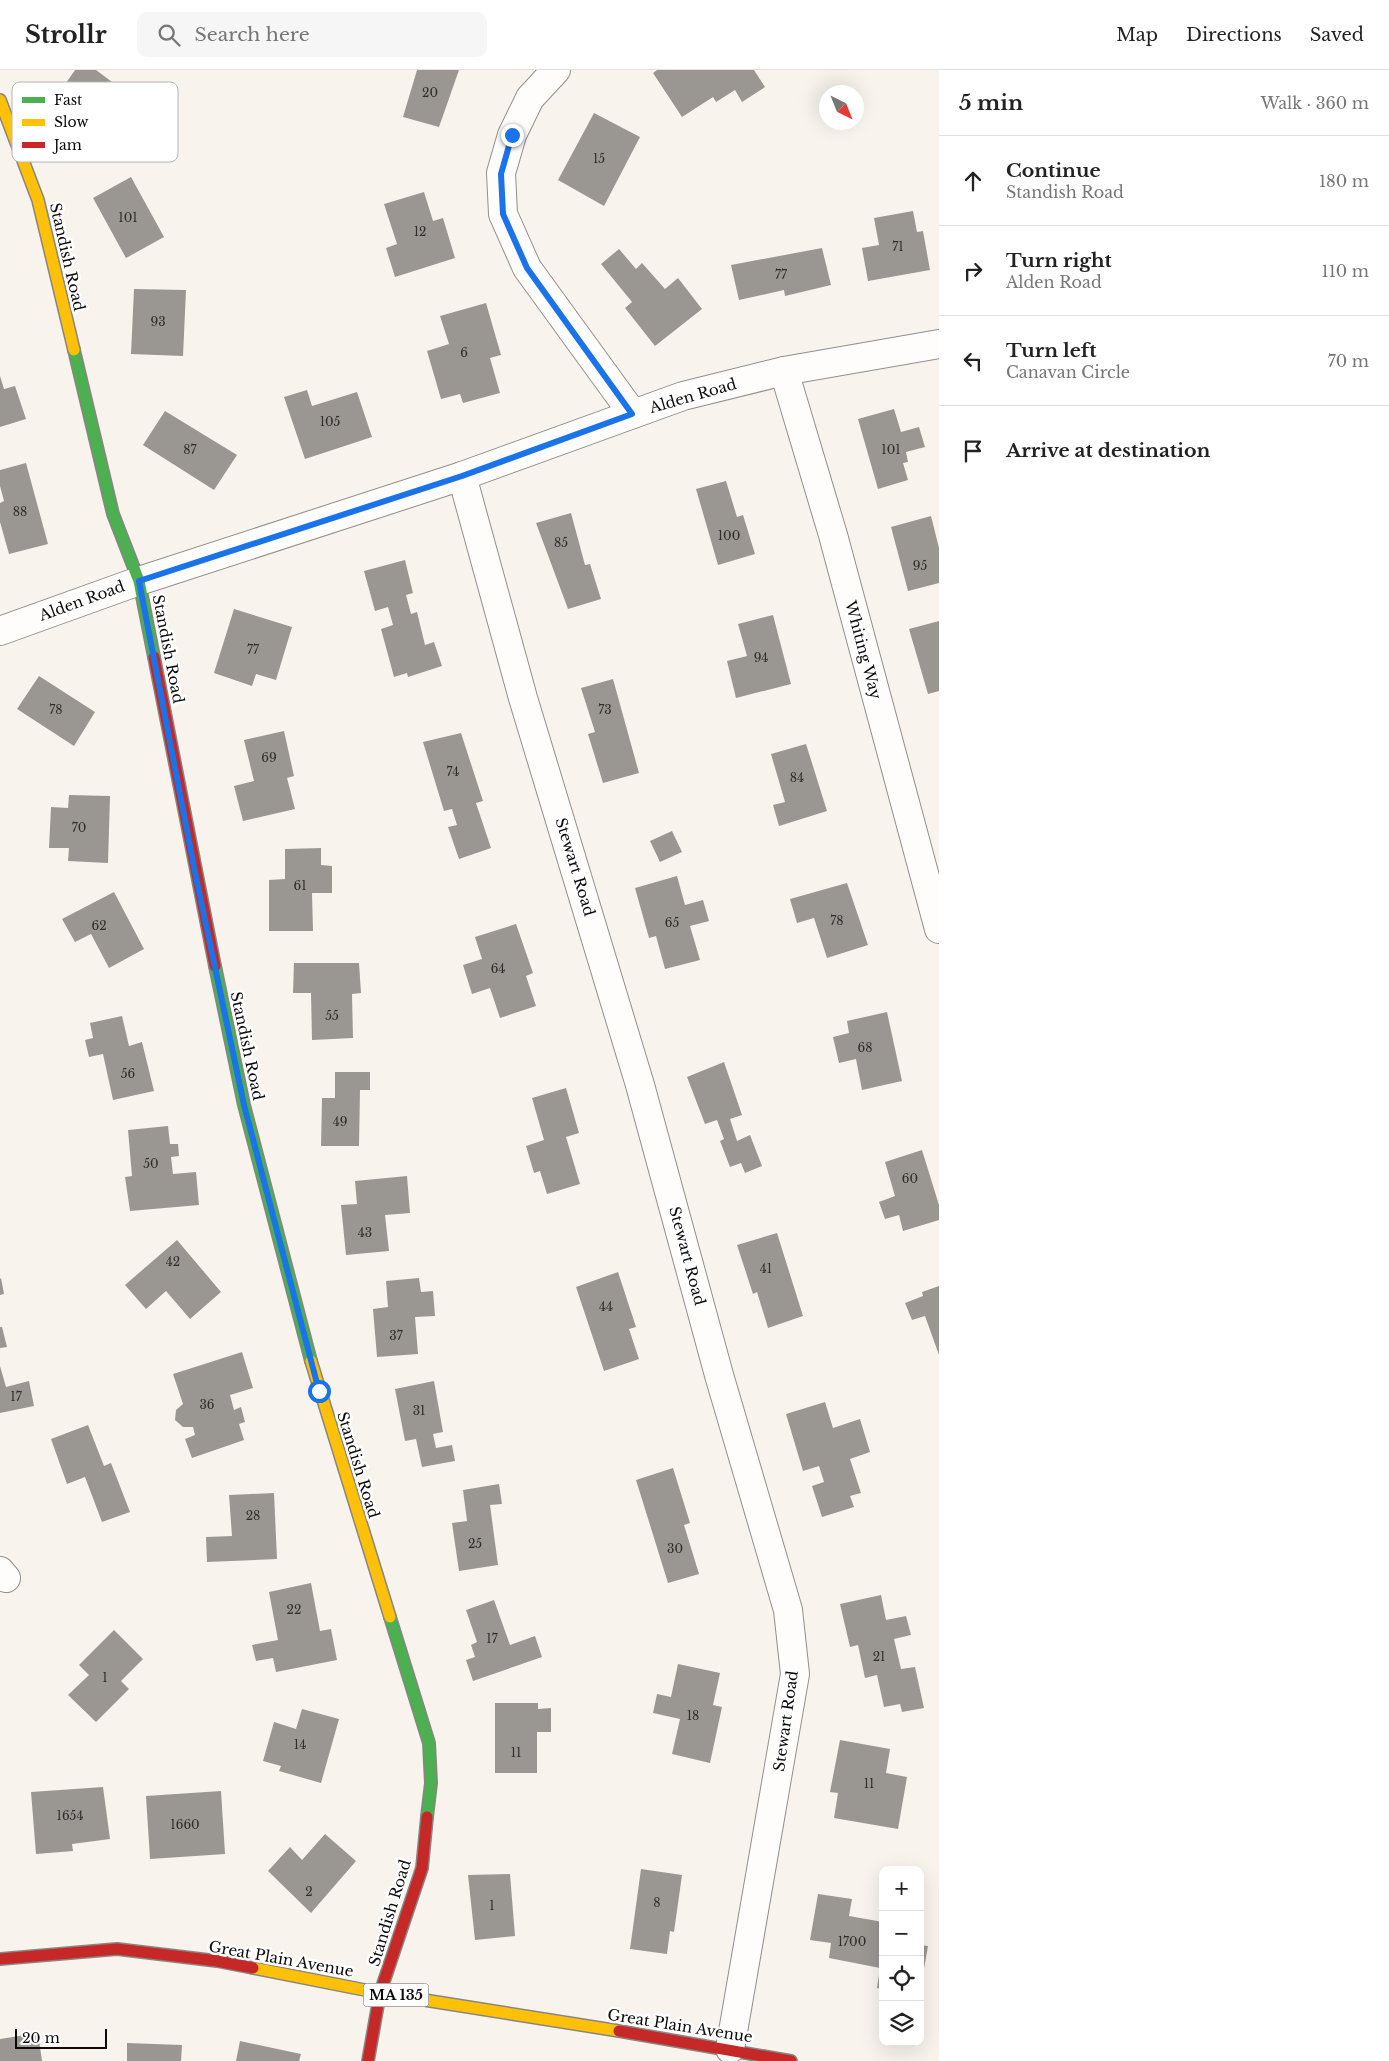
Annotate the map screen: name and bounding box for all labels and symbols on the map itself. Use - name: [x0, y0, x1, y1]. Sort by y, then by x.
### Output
- legend: [12, 82, 178, 162]
- house number: 20: [422, 85, 438, 100]
- north arrow: [819, 85, 864, 130]
- text: Fast: [54, 91, 83, 109]
- text: Slow: [54, 113, 88, 131]
- route end: [501, 124, 524, 147]
- text: Jam: [52, 136, 82, 154]
- house number: 15: [593, 151, 605, 166]
- street label: Standish Road: [46, 201, 89, 313]
- house number: 101: [118, 210, 138, 225]
- house number: 12: [414, 224, 426, 239]
- house number: 71: [892, 239, 904, 254]
- house number: 77: [775, 267, 788, 282]
- house number: 93: [150, 314, 166, 329]
- house number: 6: [460, 345, 468, 360]
- street label: Alden Road: [646, 374, 739, 417]
- house number: 105: [320, 414, 341, 429]
- house number: 87: [183, 442, 198, 457]
- house number: 101: [881, 442, 901, 457]
- house number: 88: [13, 504, 27, 519]
- house number: 100: [718, 528, 740, 543]
- house number: 85: [554, 535, 568, 550]
- house number: 95: [913, 558, 927, 573]
- street label: Alden Road: [35, 576, 127, 625]
- street label: Standish Road: [149, 593, 188, 705]
- street label: Whiting Way: [841, 598, 886, 701]
- house number: 77: [247, 642, 260, 657]
- house number: 94: [754, 650, 768, 665]
- house number: 78: [49, 702, 63, 717]
- house number: 73: [598, 702, 612, 717]
- house number: 69: [261, 750, 277, 765]
- house number: 74: [447, 764, 459, 779]
- house number: 84: [790, 770, 804, 785]
- street label: Stewart Road: [552, 815, 599, 918]
- house number: 70: [72, 820, 86, 835]
- house number: 61: [293, 878, 307, 893]
- house number: 78: [830, 913, 844, 928]
- house number: 65: [665, 915, 679, 930]
- house number: 62: [91, 918, 107, 933]
- house number: 64: [491, 961, 505, 976]
- street label: Standish Road: [227, 990, 268, 1102]
- house number: 55: [325, 1008, 339, 1023]
- house number: 68: [858, 1040, 873, 1055]
- house number: 56: [121, 1066, 136, 1081]
- house number: 49: [333, 1114, 347, 1129]
- house number: 50: [143, 1156, 159, 1171]
- house number: 60: [902, 1171, 918, 1186]
- street label: Stewart Road: [665, 1204, 710, 1307]
- house number: 43: [358, 1225, 372, 1240]
- house number: 42: [166, 1254, 180, 1269]
- house number: 41: [760, 1261, 772, 1276]
- house number: 44: [599, 1299, 613, 1314]
- house number: 37: [389, 1328, 404, 1343]
- route start: [308, 1380, 331, 1403]
- house number: 17: [10, 1389, 23, 1404]
- house number: 36: [199, 1397, 215, 1412]
- house number: 31: [413, 1403, 425, 1418]
- street label: Standish Road: [333, 1409, 384, 1520]
- house number: 28: [246, 1508, 260, 1523]
- house number: 25: [468, 1536, 482, 1551]
- house number: 30: [667, 1541, 683, 1556]
- house number: 22: [287, 1602, 301, 1617]
- house number: 17: [486, 1631, 499, 1646]
- house number: 21: [873, 1649, 885, 1664]
- street label: Stewart Road: [769, 1669, 802, 1773]
- house number: 1: [102, 1670, 108, 1685]
- house number: 18: [687, 1708, 699, 1723]
- house number: 14: [294, 1737, 306, 1752]
- house number: 11: [511, 1745, 521, 1760]
- house number: 11: [864, 1776, 874, 1791]
- house number: 1654: [57, 1808, 83, 1823]
- house number: 1660: [170, 1817, 200, 1832]
- street label: Standish Road: [364, 1857, 415, 1968]
- house number: 2: [305, 1884, 313, 1899]
- house number: 8: [653, 1895, 661, 1910]
- house number: 1: [489, 1898, 495, 1913]
- house number: 1700: [838, 1934, 866, 1949]
- street label: Great Plain Avenue: [207, 1936, 355, 1981]
- road number: MA 135: [364, 1984, 428, 2006]
- street label: Great Plain Avenue: [606, 2005, 754, 2046]
- scale bar: [15, 2026, 108, 2049]

